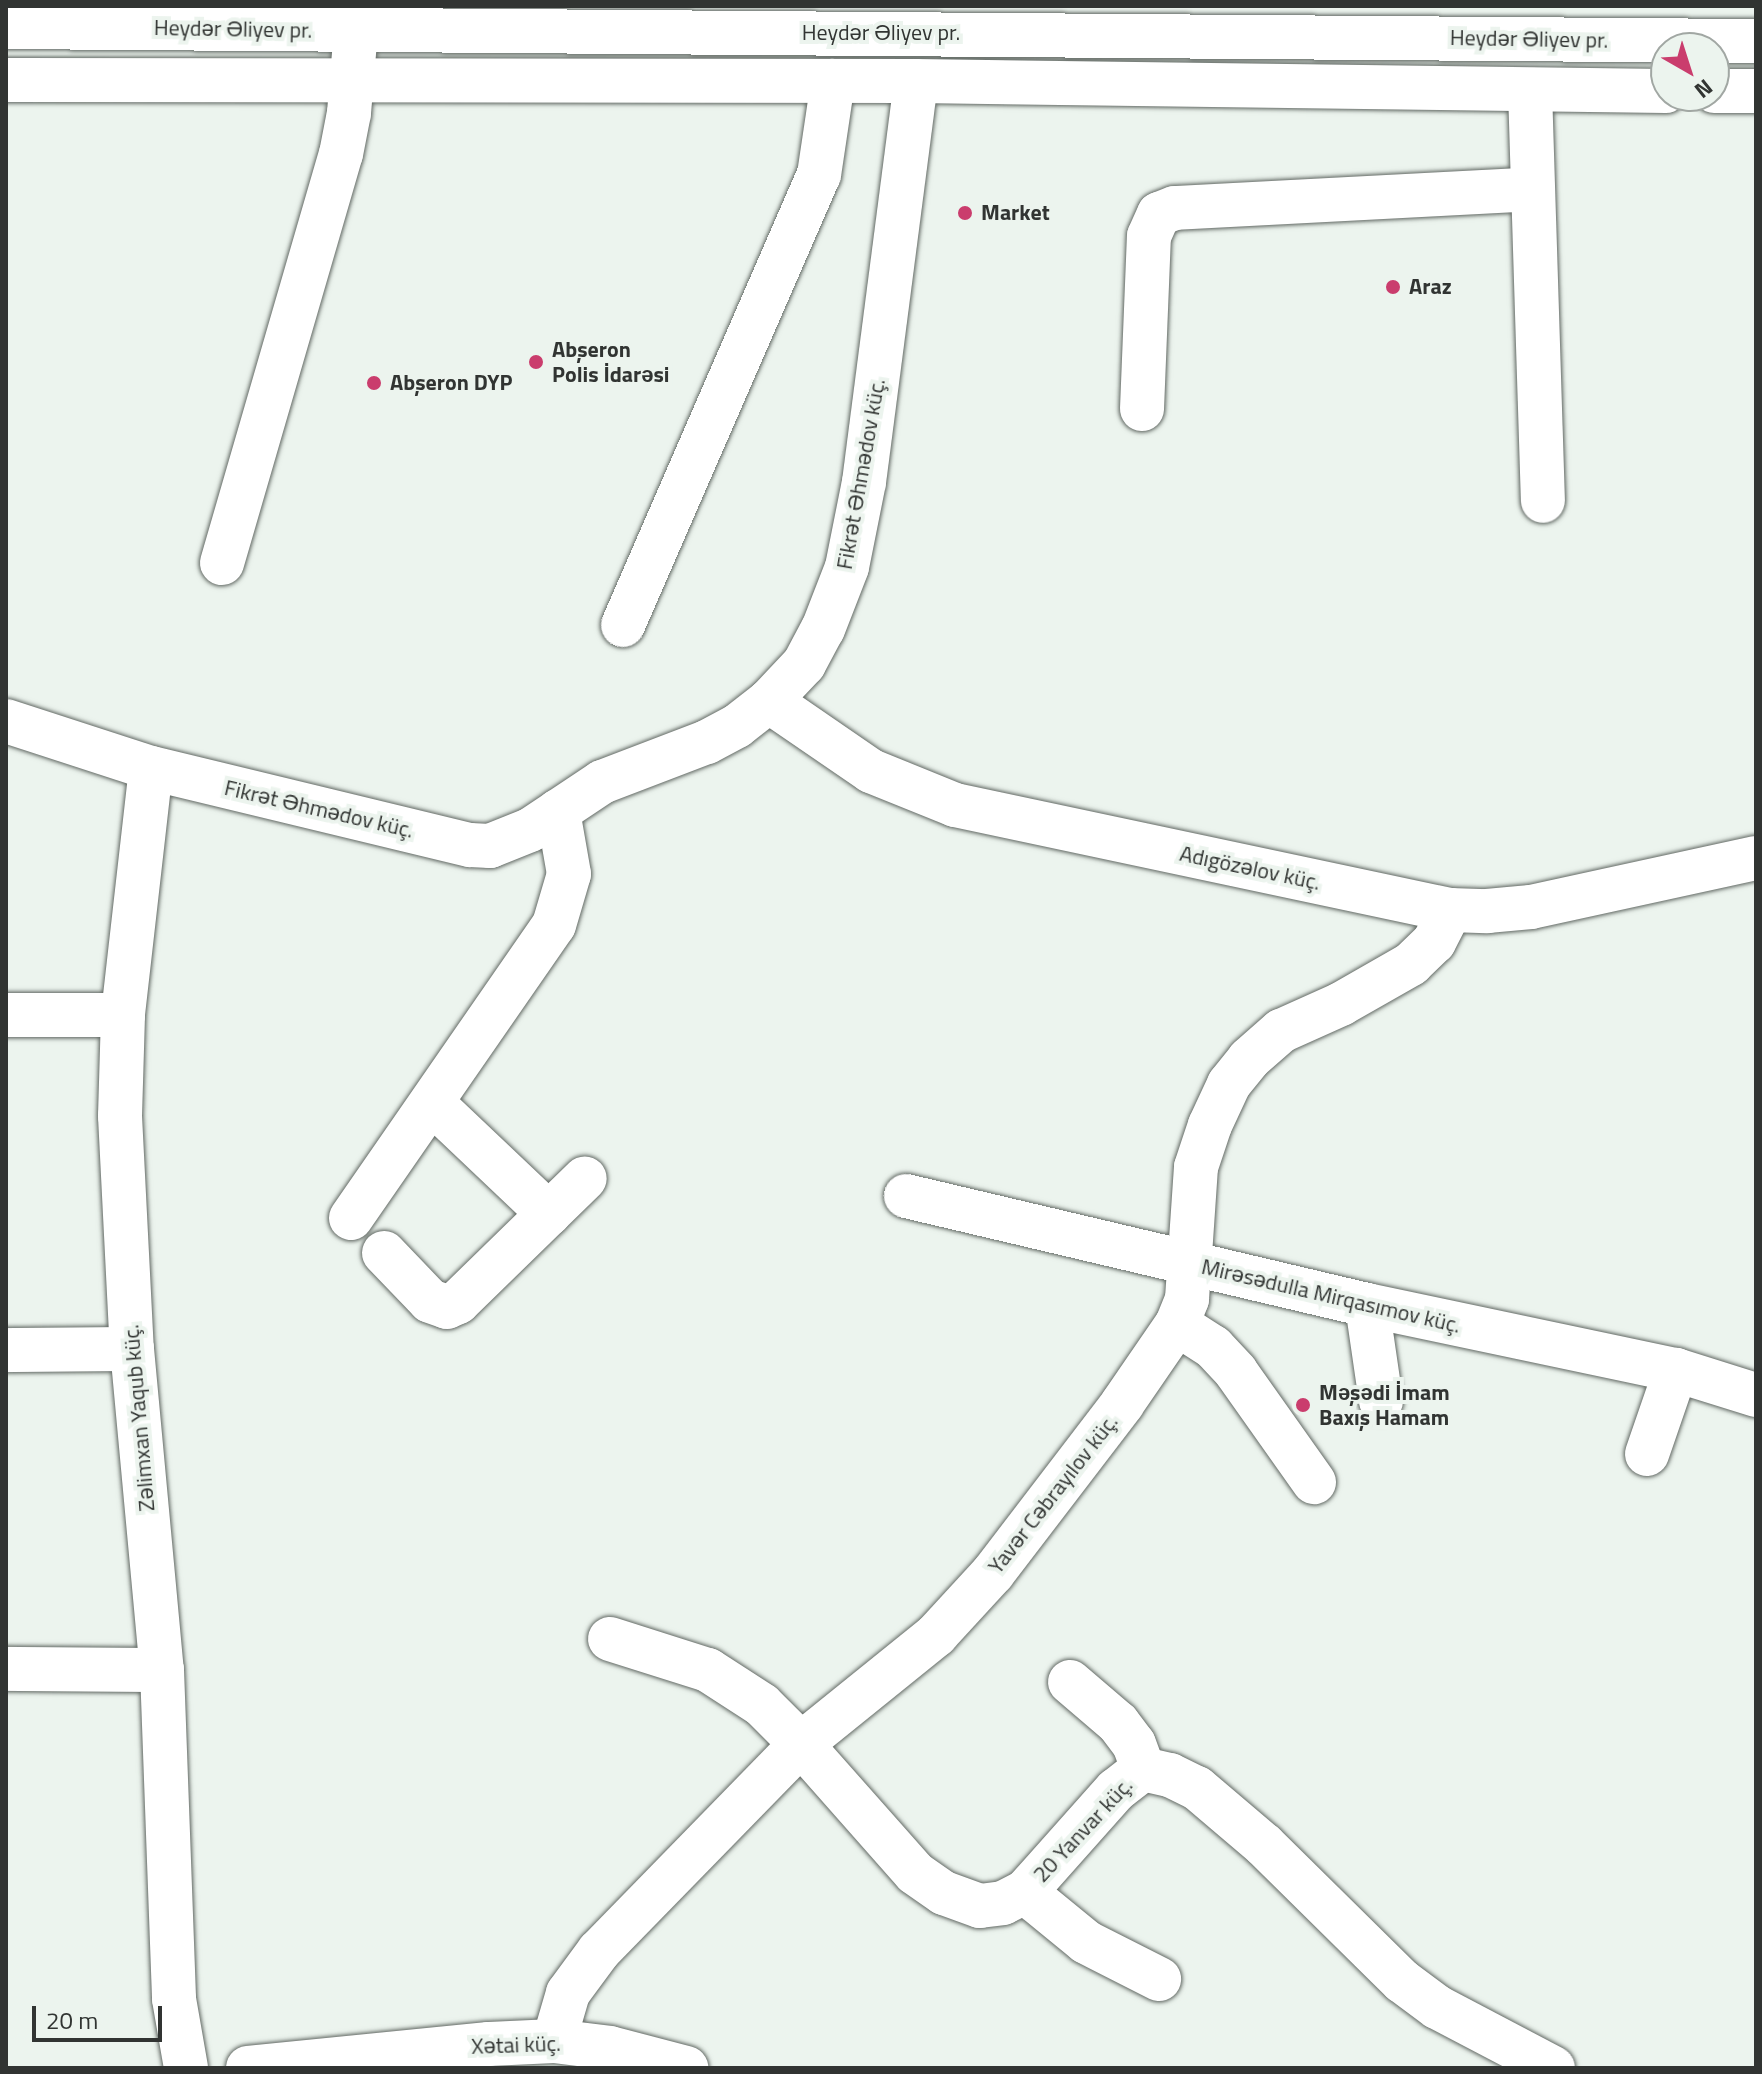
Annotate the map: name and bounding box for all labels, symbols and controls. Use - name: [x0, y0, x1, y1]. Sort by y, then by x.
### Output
- street label: Heydər Əliyev pr.: [154, 14, 312, 44]
- street label: Heydər Əliyev pr.: [802, 20, 960, 46]
- street label: Heydər Əliyev pr.: [1450, 24, 1608, 54]
- north arrow: [1650, 32, 1730, 112]
- text: N: [1687, 71, 1720, 107]
- place label: Market: [981, 200, 1050, 226]
- marker: Market: [956, 204, 974, 222]
- place label: Araz: [1409, 274, 1452, 300]
- marker: Araz: [1384, 278, 1402, 296]
- place label: Abşeron Polis İdarəsi: [552, 336, 669, 388]
- marker: Abşeron Polis İdarəsi: [527, 353, 545, 371]
- place label: Abşeron DYP: [390, 370, 512, 396]
- marker: Abşeron DYP: [365, 374, 383, 392]
- street label: Fikrət Əhmədov küç.: [831, 376, 891, 572]
- street label: Fikrət Əhmədov küç.: [222, 774, 416, 844]
- street label: Adıgözəlov küç.: [1177, 840, 1323, 896]
- street label: Mirəsədulla Mirqasımov küç.: [1199, 1253, 1463, 1339]
- street label: Zəlimxan Yaqub küç.: [118, 1323, 160, 1513]
- place label: Məşədi İmam Baxış Hamam: [1319, 1379, 1450, 1430]
- marker: Məşədi İmam Baxış Hamam: [1294, 1396, 1312, 1414]
- street label: Yavər Cəbrayılov küç.: [983, 1409, 1123, 1579]
- street label: 20 Yanvar küç.: [1028, 1772, 1138, 1888]
- scale bar: [36, 1990, 166, 2040]
- text: 20 m: [46, 2002, 98, 2038]
- street label: Xətai küç.: [471, 2030, 561, 2060]

